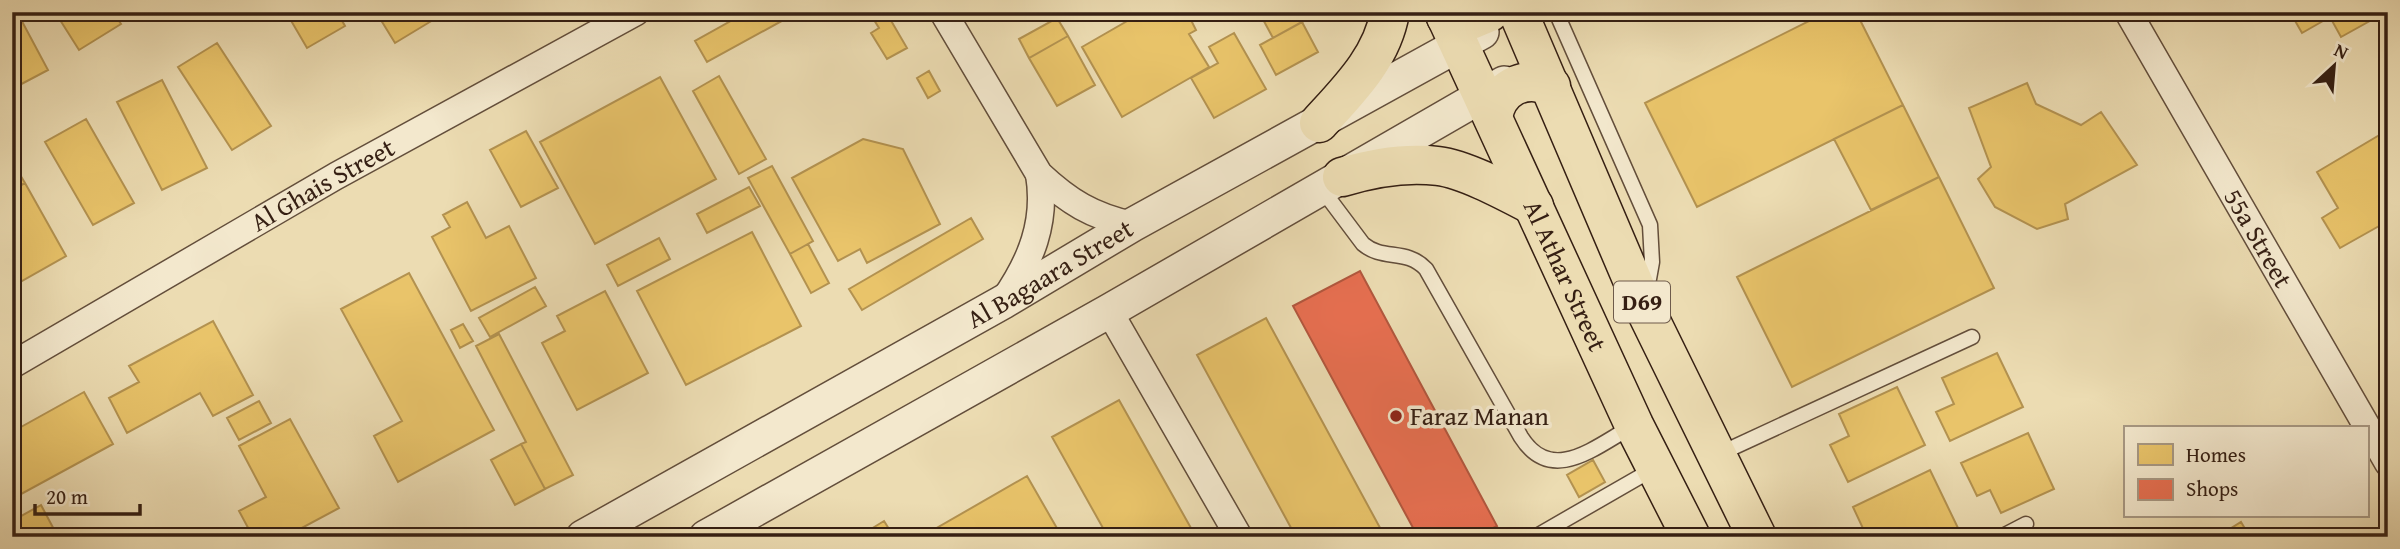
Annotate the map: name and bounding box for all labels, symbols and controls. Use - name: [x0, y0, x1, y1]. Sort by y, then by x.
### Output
- north arrow: [2298, 32, 2368, 102]
- text: N: [2330, 35, 2354, 66]
- street label: Al Ghais Street: [243, 128, 401, 241]
- street label: 55a Street: [2215, 181, 2303, 295]
- street label: Al Athar Street: [1514, 193, 1617, 357]
- street label: Al Bagaara Street: [959, 209, 1140, 338]
- road number: D69: [1614, 282, 1670, 323]
- place label: Faraz Manan: [1410, 396, 1549, 435]
- marker: Faraz Manan: [1388, 408, 1404, 424]
- legend: [2124, 426, 2368, 518]
- text: Homes: [2186, 439, 2246, 470]
- scale bar: [35, 472, 140, 516]
- text: Shops: [2186, 473, 2238, 504]
- text: 20 m: [46, 481, 88, 512]

